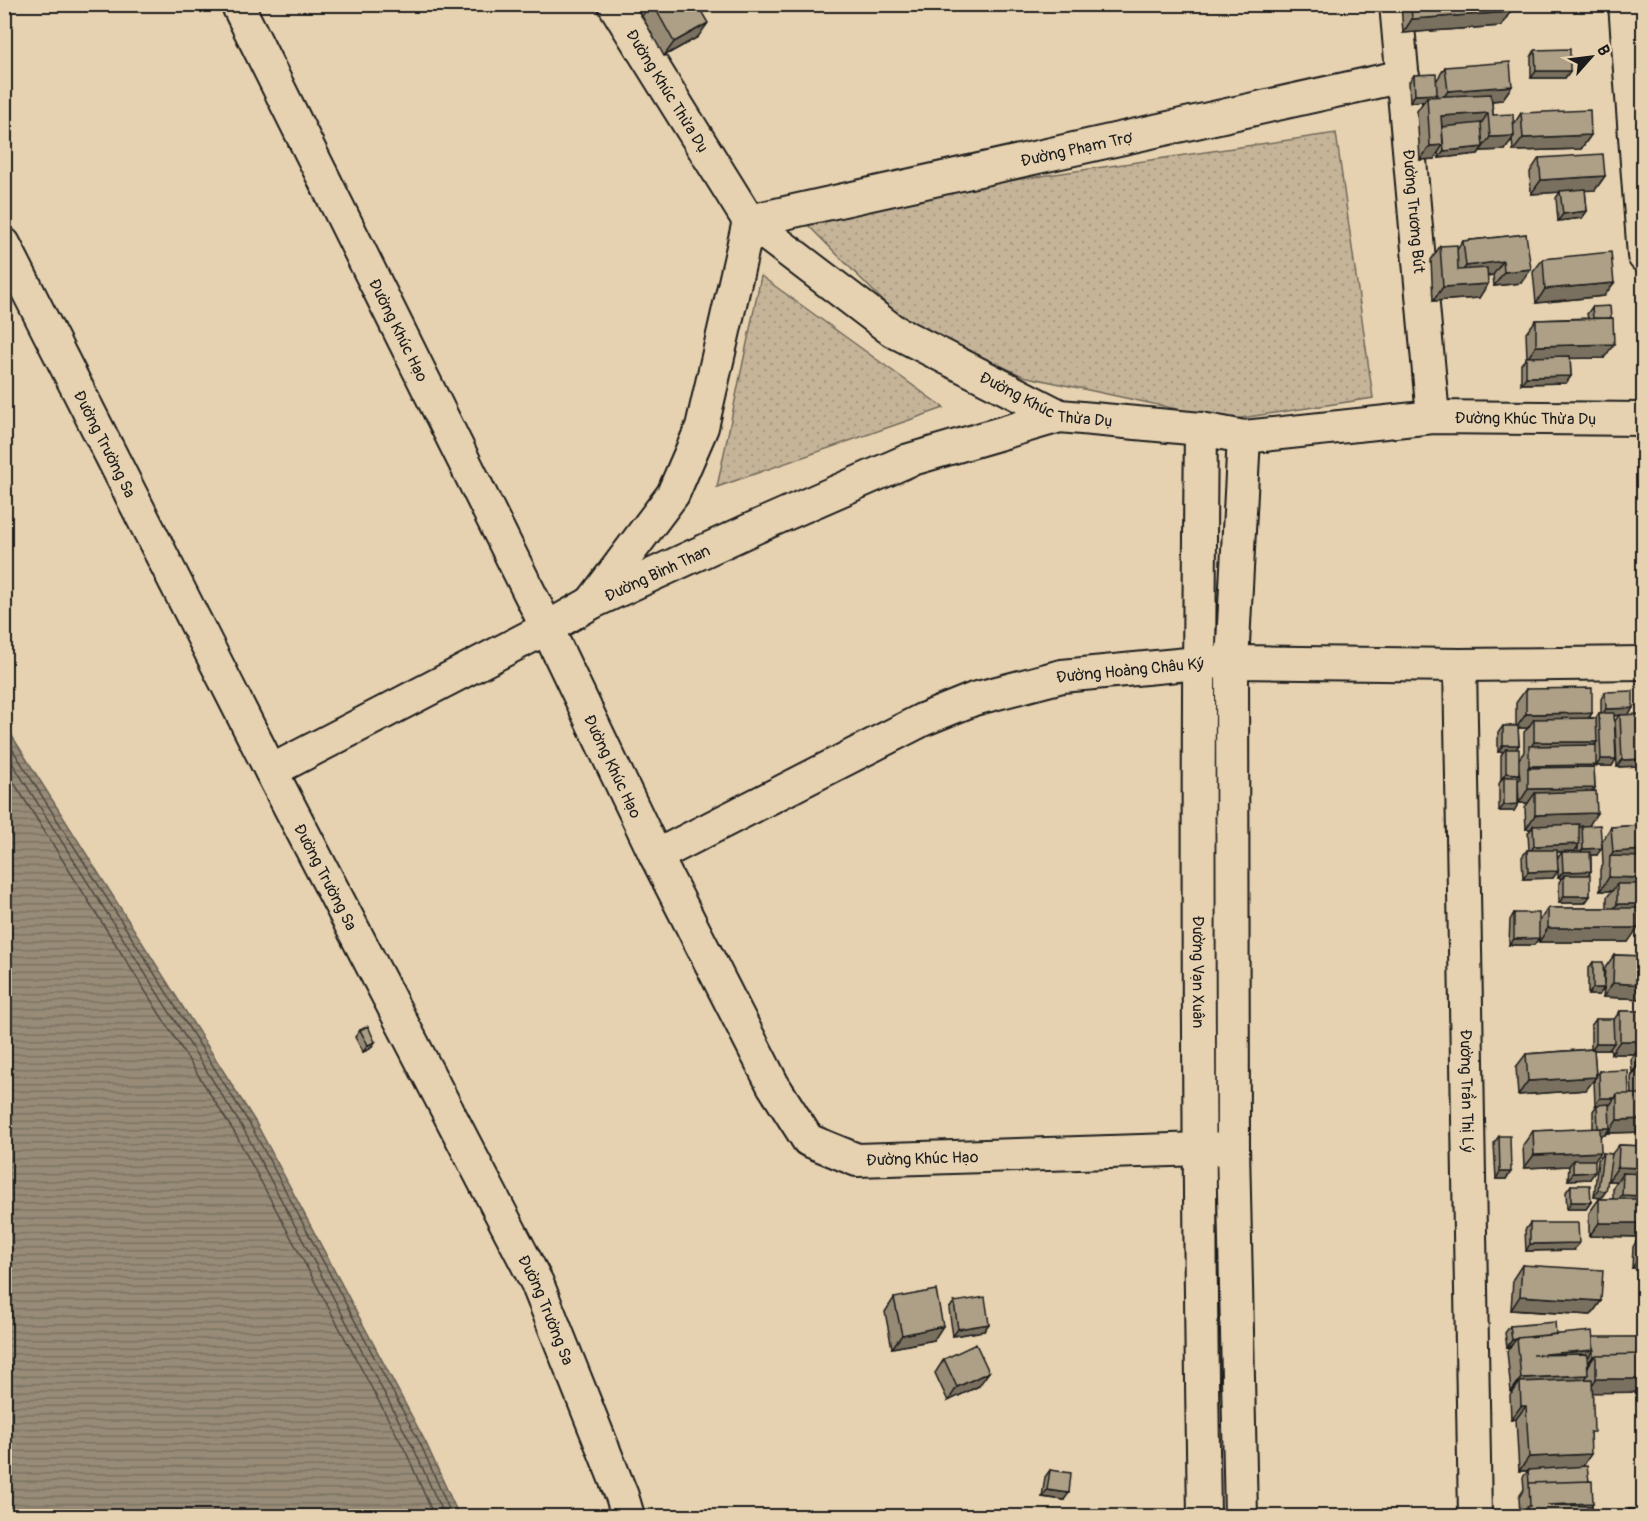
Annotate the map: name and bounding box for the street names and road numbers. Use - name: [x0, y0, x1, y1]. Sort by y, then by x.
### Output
- street label: Đường Khúc Thừa Dụ: [621, 26, 713, 156]
- street label: Đường Phạm Trợ: [1019, 127, 1135, 172]
- street label: Đường Trương Bút: [1398, 148, 1429, 275]
- street label: Đường Khúc Hạo: [364, 276, 432, 386]
- street label: Đường Khúc Thừa Dụ: [976, 368, 1113, 432]
- street label: Đường Trường Sa: [69, 387, 140, 501]
- street label: Đường Khúc Thừa Dụ: [1455, 408, 1596, 430]
- street label: Đường Bình Than: [601, 541, 713, 606]
- street label: Đường Hoàng Châu Ký: [1054, 654, 1204, 688]
- street label: Đường Khúc Hạo: [579, 712, 646, 822]
- street label: Đường Trường Sa: [289, 820, 361, 934]
- street label: Đường Vạn Xuân: [1188, 916, 1208, 1028]
- street label: Đường Trần Thị Lý: [1455, 1029, 1478, 1153]
- street label: Đường Khúc Hạo: [866, 1147, 979, 1171]
- street label: Đường Trường Sa: [513, 1252, 578, 1368]

